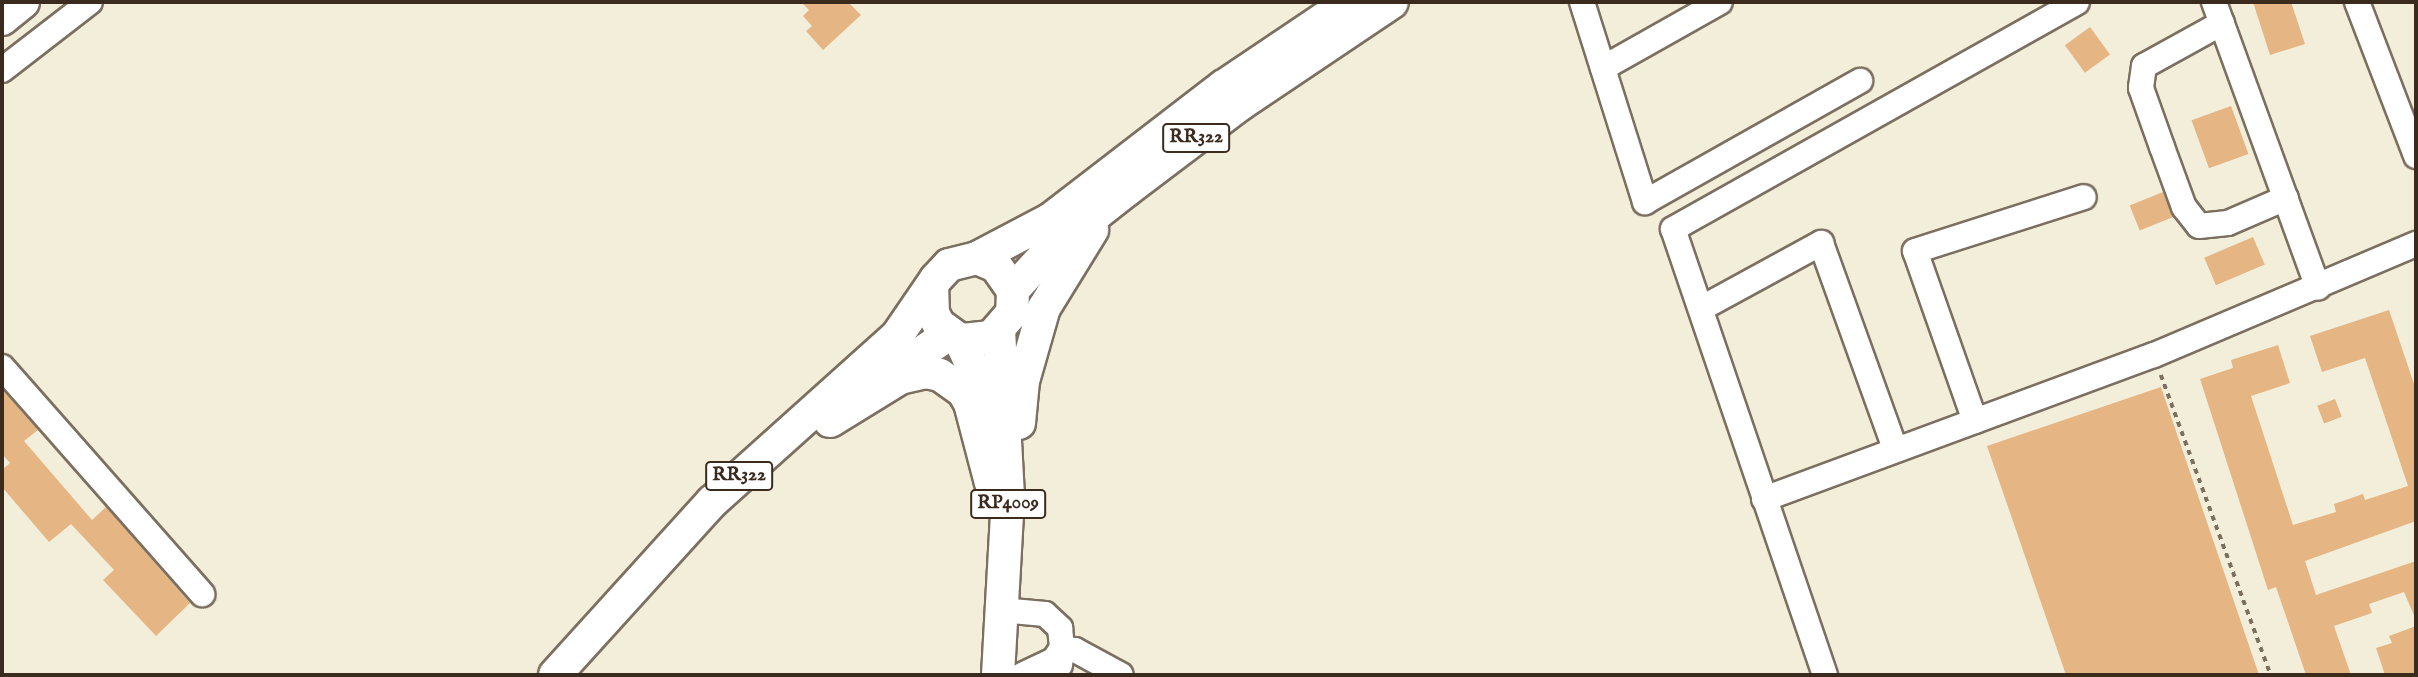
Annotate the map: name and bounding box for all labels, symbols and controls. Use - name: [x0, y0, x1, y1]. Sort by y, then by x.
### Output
- road number: RR322: [1161, 122, 1231, 154]
- road number: RR322: [704, 461, 774, 491]
- road number: RP4009: [970, 489, 1046, 520]

